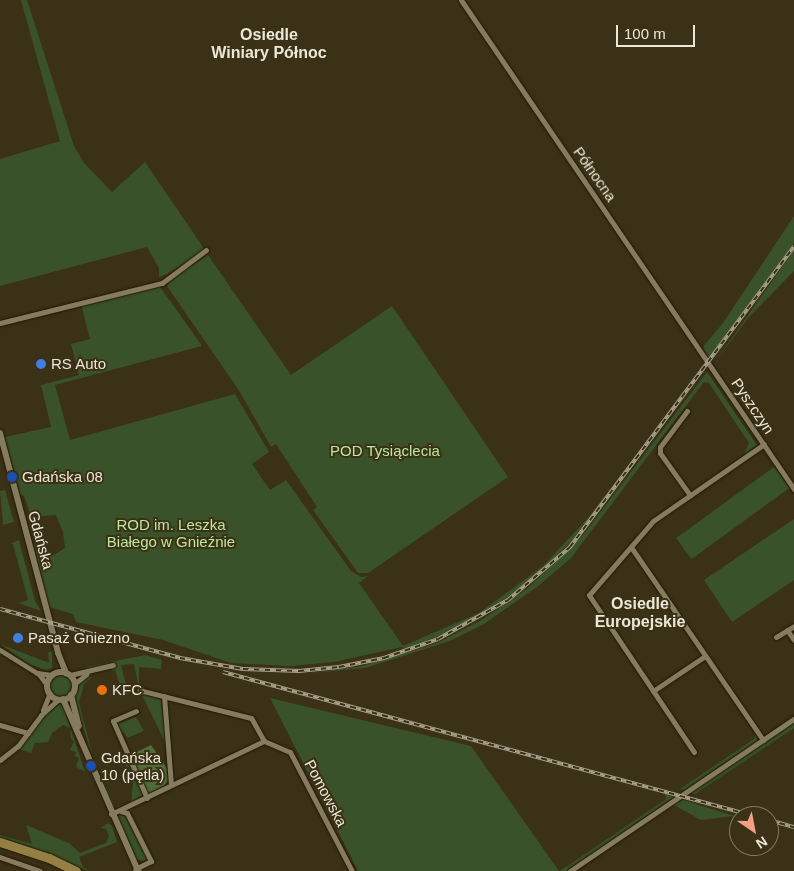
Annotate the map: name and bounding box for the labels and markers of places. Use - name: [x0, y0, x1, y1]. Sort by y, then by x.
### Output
- place label: RS Auto: [51, 355, 107, 373]
- marker: RS Auto: [35, 358, 47, 370]
- place label: Gdańska 08: [22, 468, 103, 486]
- marker: Gdańska 08: [6, 471, 18, 483]
- place label: Pasaż Gniezno: [28, 629, 130, 647]
- marker: Pasaż Gniezno: [12, 632, 24, 644]
- place label: KFC: [112, 681, 142, 699]
- marker: KFC: [96, 684, 108, 696]
- place label: Gdańska 10 (pętla): [101, 748, 164, 783]
- marker: Gdańska 10 (pętla): [85, 760, 97, 772]

